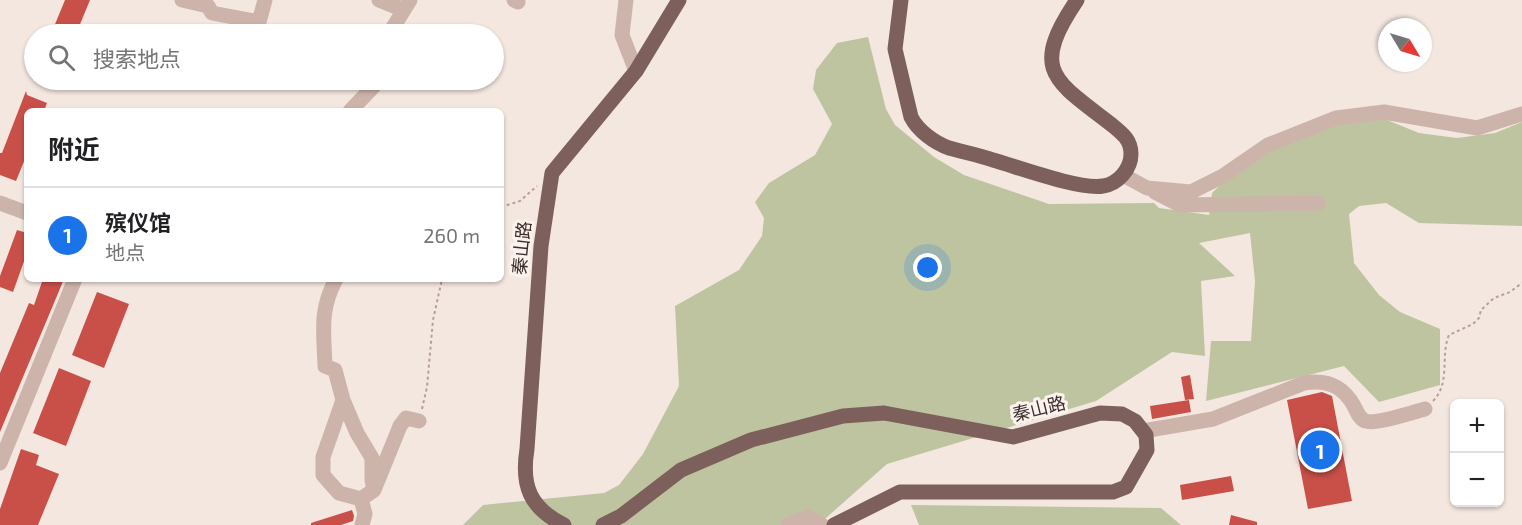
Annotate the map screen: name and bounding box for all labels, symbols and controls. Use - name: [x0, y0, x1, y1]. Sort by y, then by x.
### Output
- north arrow: [1378, 18, 1432, 72]
- search box: [24, 24, 504, 90]
- icon: search: [45, 41, 78, 74]
- text: 搜索地点: [93, 45, 181, 71]
- text: 附近: [48, 133, 100, 164]
- text: 殡仪馆: [105, 209, 171, 235]
- street label: 秦山路: [507, 220, 535, 276]
- text: 1: [63, 223, 72, 247]
- text: 260 m: [423, 223, 480, 247]
- text: 地点: [105, 240, 145, 264]
- your location: [913, 253, 942, 282]
- street label: 秦山路: [1010, 391, 1068, 425]
- map controls: [1450, 399, 1504, 507]
- button: +: [1450, 399, 1504, 453]
- pin: 1: [1300, 428, 1340, 472]
- button: −: [1450, 453, 1504, 507]

